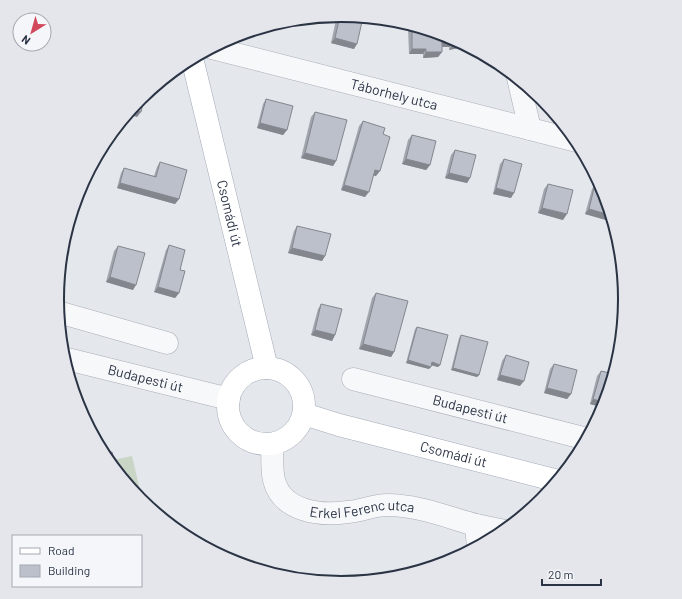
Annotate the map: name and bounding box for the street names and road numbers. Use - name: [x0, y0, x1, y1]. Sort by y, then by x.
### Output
- street label: Táborhely utca: [349, 75, 440, 113]
- street label: Csomádi út: [214, 178, 246, 249]
- street label: Budapesti út: [106, 360, 185, 395]
- street label: Budapesti út: [431, 391, 510, 426]
- street label: Csomádi út: [419, 437, 489, 471]
- street label: Erkel Ferenc utca: [308, 496, 416, 521]

